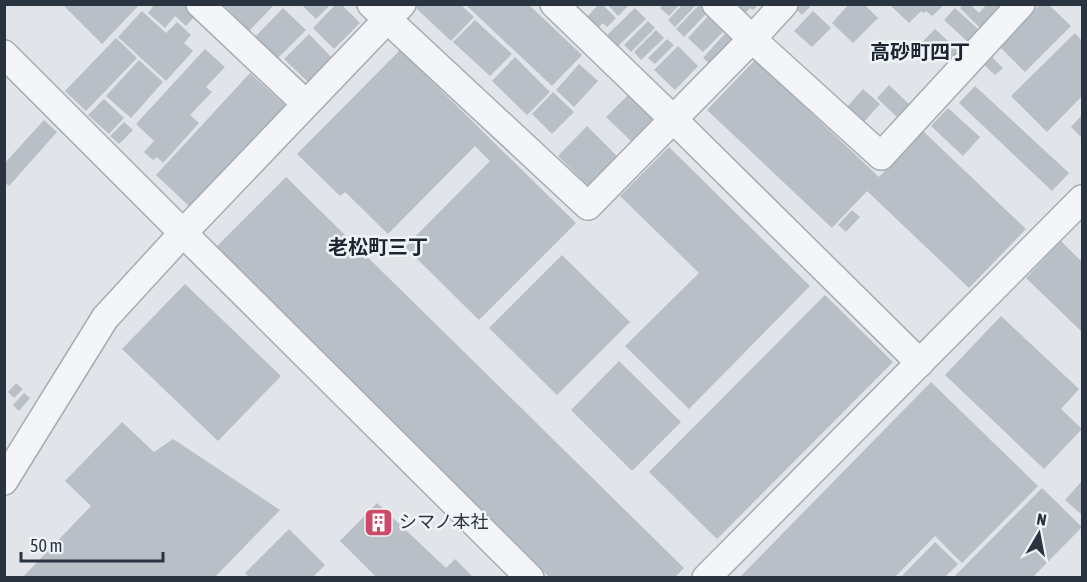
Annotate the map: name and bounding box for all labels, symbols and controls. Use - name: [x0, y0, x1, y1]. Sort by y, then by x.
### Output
- district label: 高砂町四丁: [870, 40, 970, 63]
- district label: 老松町三丁: [328, 235, 428, 258]
- north arrow: [1009, 504, 1069, 564]
- building icon: シマノ本社: [362, 506, 394, 538]
- text: N: [1035, 510, 1048, 529]
- place label: シマノ本社: [399, 511, 488, 532]
- scale bar: [21, 525, 164, 563]
- text: 50 m: [30, 535, 62, 556]

